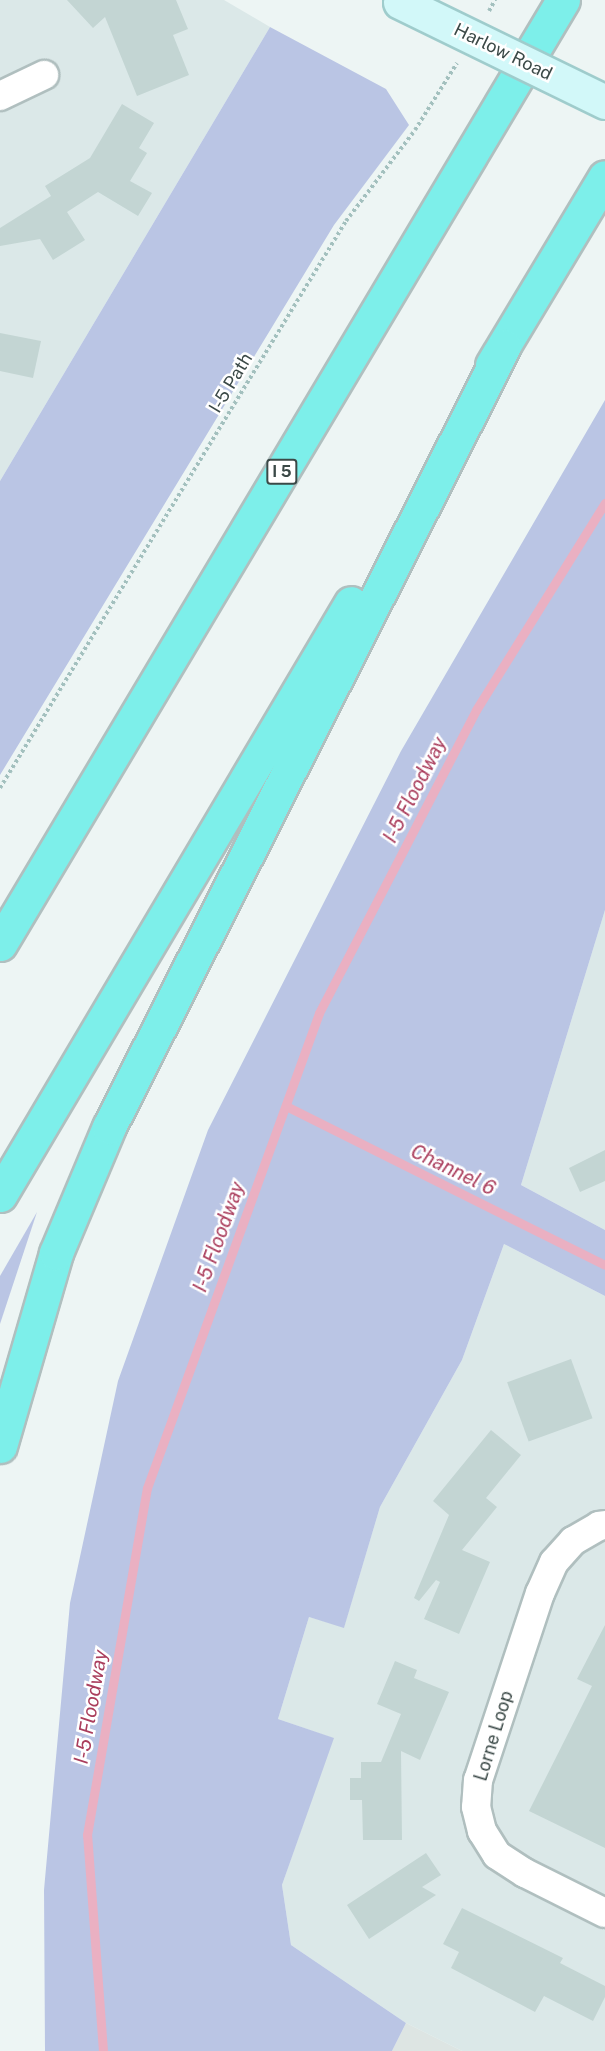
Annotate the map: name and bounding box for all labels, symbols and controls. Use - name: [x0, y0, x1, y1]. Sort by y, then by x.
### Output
- street label: Harlow Road: [450, 19, 556, 85]
- street label: I-5 Path: [205, 349, 257, 417]
- road number: I 5: [266, 459, 298, 485]
- water label: I-5 Floodway: [378, 733, 452, 847]
- water label: Channel 6: [407, 1139, 499, 1201]
- water label: I-5 Floodway: [188, 1179, 250, 1295]
- water label: I-5 Floodway: [69, 1648, 113, 1766]
- street label: Lorne Loop: [470, 1688, 518, 1784]

